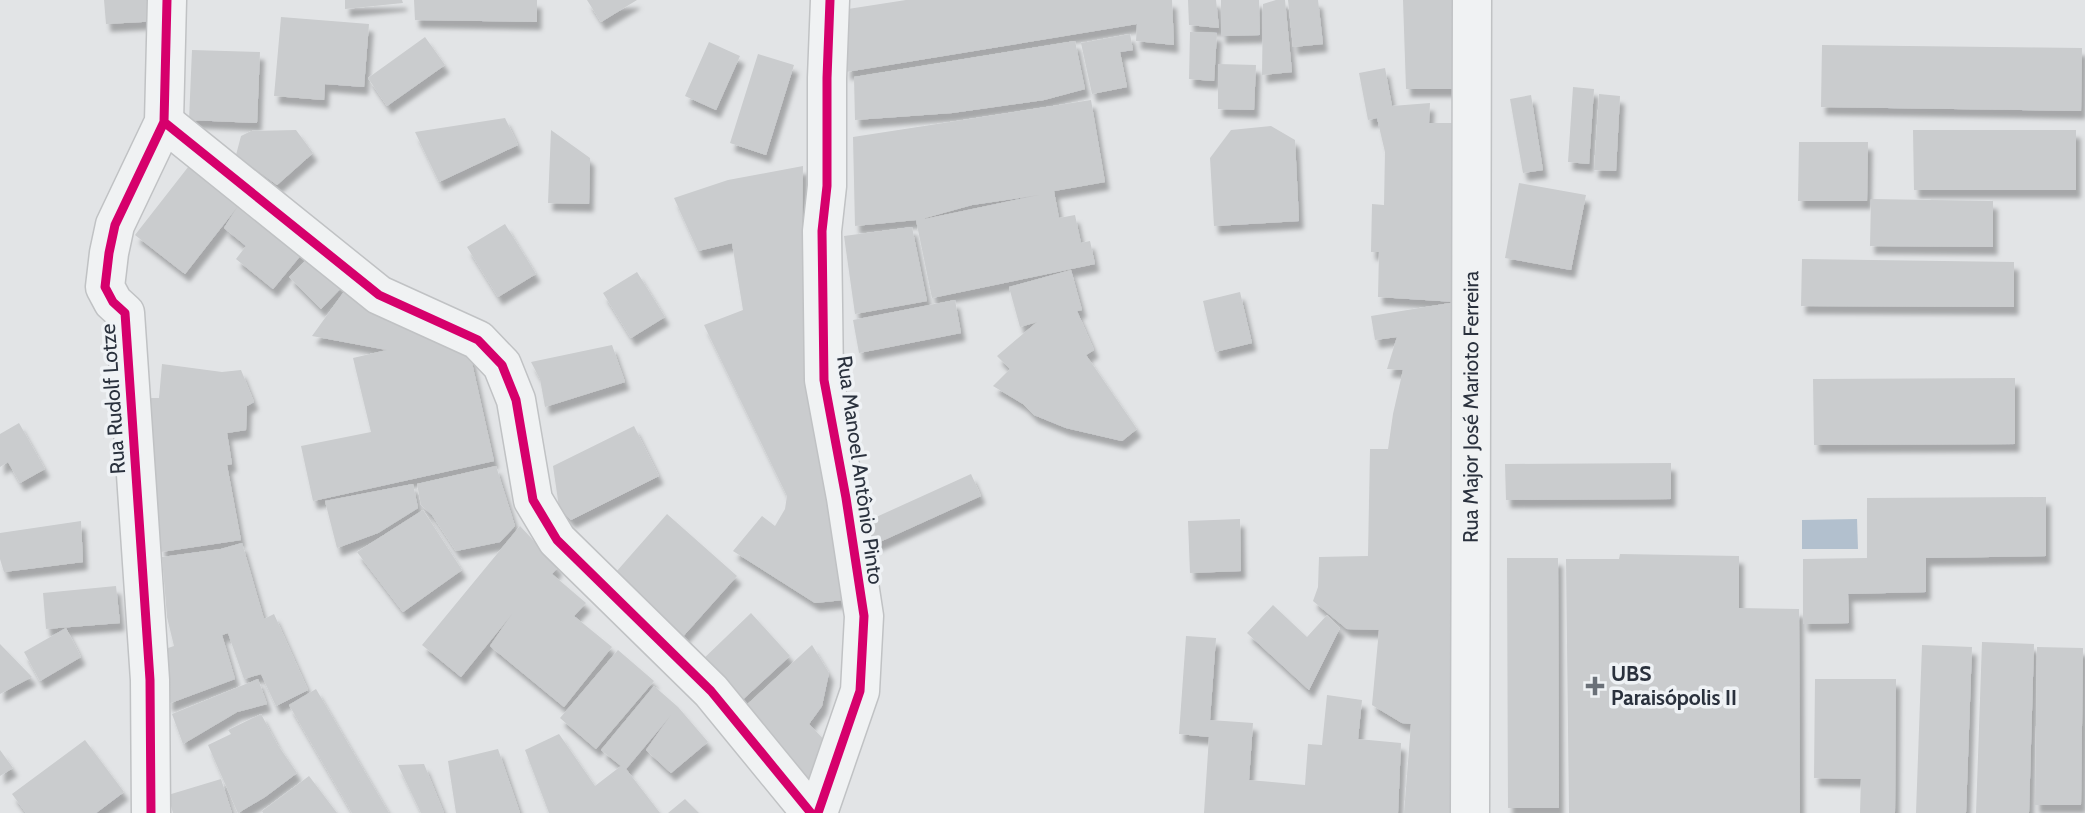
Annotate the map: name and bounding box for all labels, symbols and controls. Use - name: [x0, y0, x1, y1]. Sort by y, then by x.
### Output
- street label: Rua Major José Marioto Ferreira: [1458, 271, 1484, 543]
- street label: Rua Rudolf Lotze: [95, 323, 130, 475]
- street label: Rua Manoel Antônio Pinto: [832, 354, 889, 586]
- place label: UBS Paraisópolis II: [1611, 661, 1737, 710]
- marker: UBS Paraisópolis II: [1585, 676, 1605, 696]

